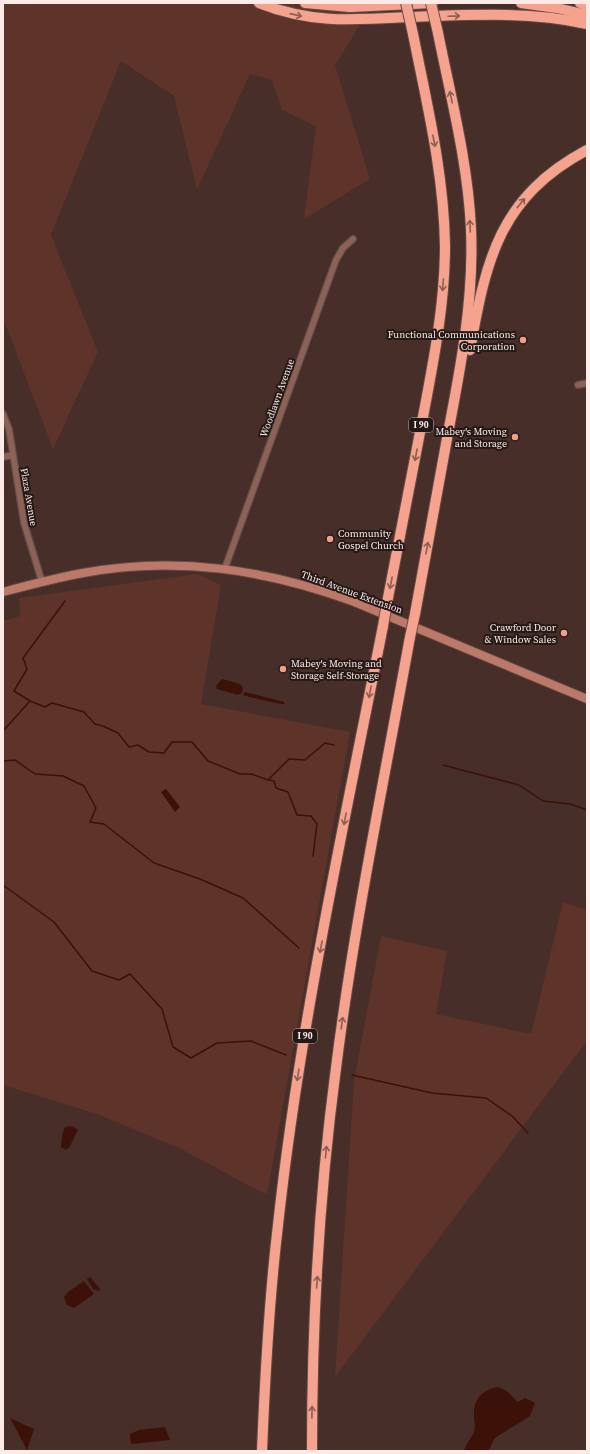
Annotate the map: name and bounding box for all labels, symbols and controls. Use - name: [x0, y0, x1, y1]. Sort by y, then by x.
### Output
- one-way arrow: [290, 12, 303, 19]
- one-way arrow: [447, 12, 460, 19]
- one-way arrow: [447, 91, 455, 104]
- one-way arrow: [431, 134, 439, 147]
- one-way arrow: [517, 198, 526, 208]
- one-way arrow: [467, 220, 474, 233]
- one-way arrow: [440, 278, 447, 291]
- place label: Functional Communications Corporation: [388, 328, 515, 353]
- marker: Functional Communications Corporation: [518, 335, 528, 345]
- street label: Woodlawn Avenue: [257, 357, 297, 439]
- road number: I 90: [409, 418, 433, 432]
- place label: Mabey's Moving and Storage: [435, 425, 507, 450]
- marker: Mabey's Moving and Storage: [510, 432, 520, 442]
- one-way arrow: [411, 448, 419, 461]
- street label: Plaza Avenue: [18, 467, 40, 527]
- place label: Community Gospel Church: [338, 527, 404, 552]
- marker: Community Gospel Church: [325, 534, 335, 544]
- one-way arrow: [423, 542, 431, 555]
- street label: Third Avenue Extension: [300, 568, 404, 616]
- one-way arrow: [387, 576, 395, 589]
- place label: Crawford Door & Window Sales: [485, 621, 557, 646]
- marker: Crawford Door & Window Sales: [559, 628, 569, 638]
- place label: Mabey's Moving and Storage Self-Storage: [291, 657, 382, 682]
- marker: Mabey's Moving and Storage Self-Storage: [278, 664, 288, 674]
- one-way arrow: [366, 685, 374, 698]
- one-way arrow: [341, 812, 349, 825]
- one-way arrow: [316, 940, 324, 953]
- one-way arrow: [338, 1017, 346, 1030]
- road number: I 90: [293, 1029, 317, 1043]
- one-way arrow: [294, 1068, 302, 1081]
- one-way arrow: [323, 1146, 330, 1159]
- one-way arrow: [313, 1276, 320, 1289]
- one-way arrow: [309, 1406, 316, 1419]

